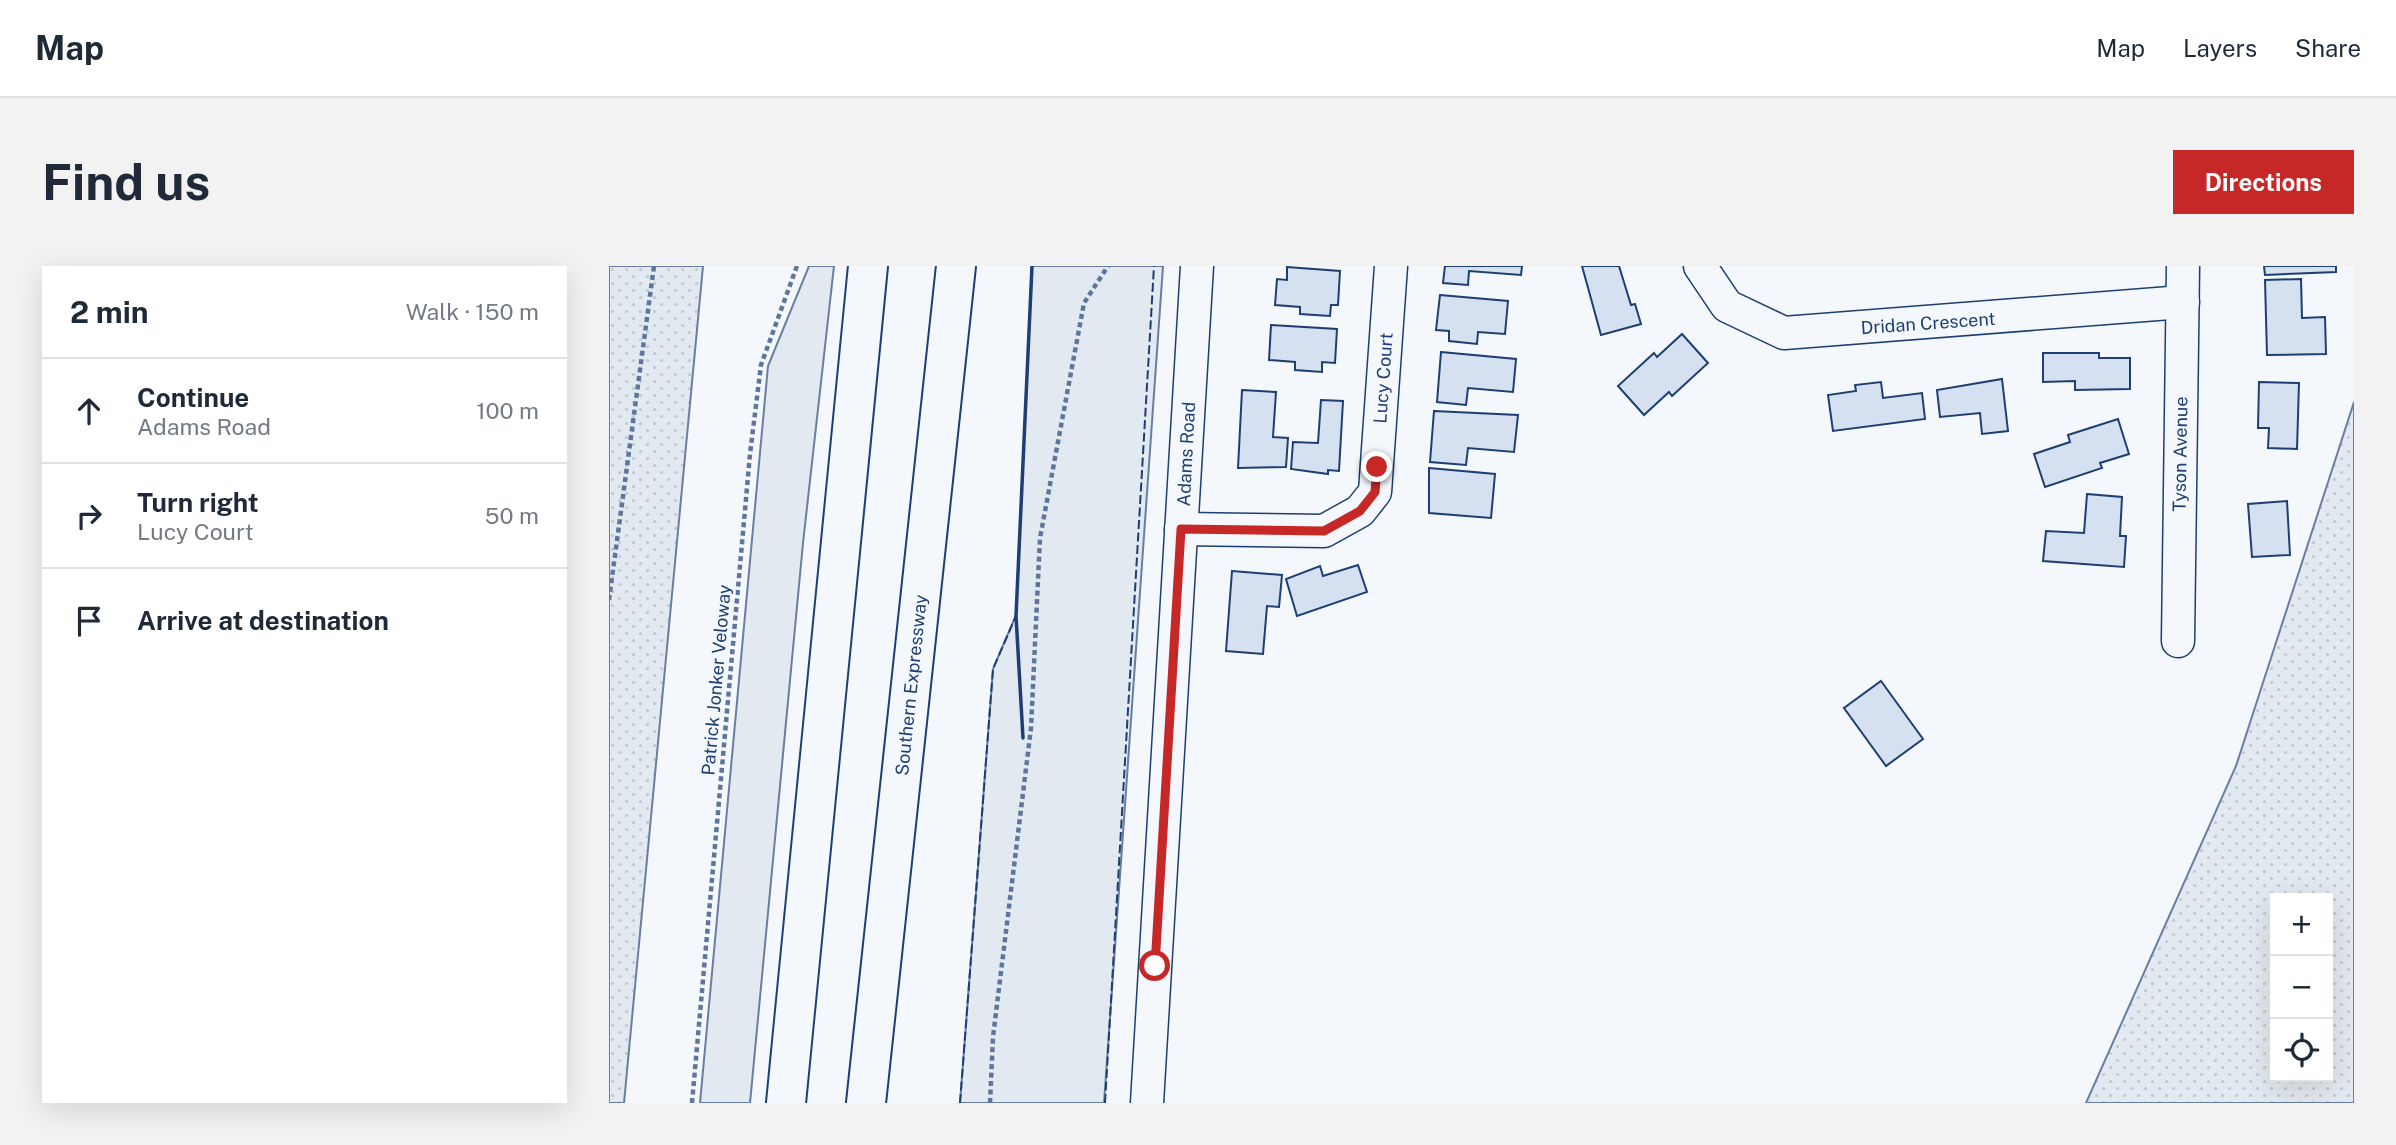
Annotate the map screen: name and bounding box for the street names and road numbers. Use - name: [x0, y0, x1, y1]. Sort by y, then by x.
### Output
- street label: Dridan Crescent: [1860, 308, 1996, 338]
- street label: Lucy Court: [1369, 332, 1397, 424]
- street label: Tyson Avenue: [2168, 396, 2192, 512]
- street label: Adams Road: [1173, 401, 1199, 507]
- street label: Patrick Jonker Veloway: [697, 583, 735, 776]
- street label: Southern Expressway: [891, 593, 931, 777]

